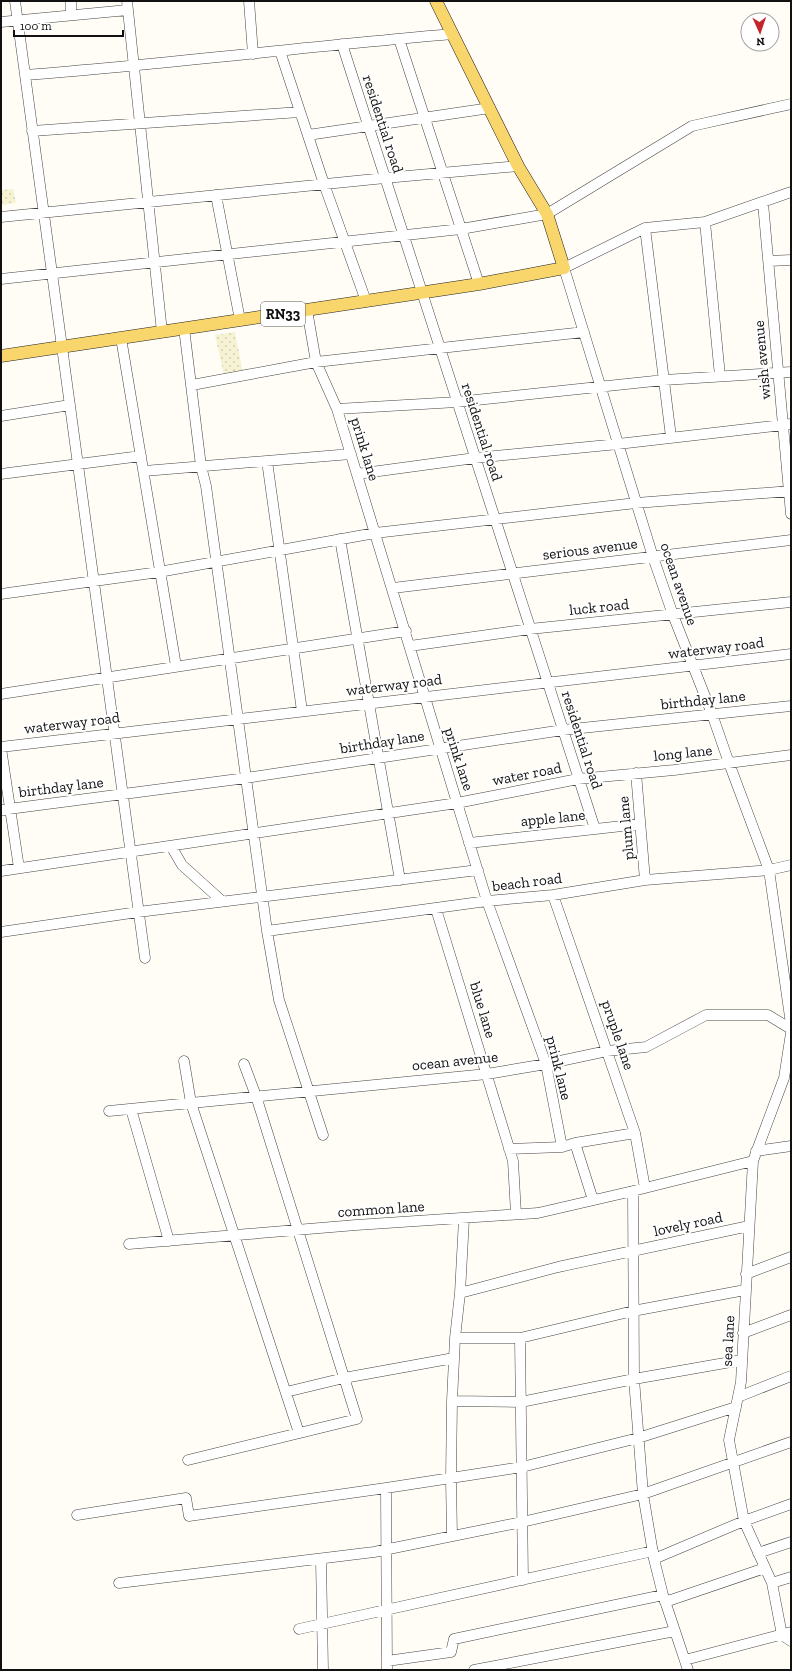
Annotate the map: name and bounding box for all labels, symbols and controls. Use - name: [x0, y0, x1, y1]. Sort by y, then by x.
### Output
- scale bar: [14, 12, 123, 38]
- north arrow: [740, 12, 780, 52]
- text: 100 m: [20, 19, 52, 33]
- text: N: [755, 35, 765, 48]
- street label: residential road: [359, 73, 408, 176]
- road number: RN33: [261, 302, 305, 326]
- street label: wish avenue: [750, 320, 774, 400]
- street label: residential road: [458, 381, 507, 484]
- street label: prink lane: [347, 415, 383, 483]
- street label: serious avenue: [541, 534, 639, 564]
- street label: ocean avenue: [656, 540, 702, 628]
- street label: luck road: [568, 595, 631, 619]
- street label: waterway road: [667, 633, 766, 663]
- street label: waterway road: [345, 670, 444, 700]
- street label: birthday lane: [659, 687, 746, 714]
- street label: residential road: [558, 689, 607, 792]
- street label: waterway road: [23, 708, 122, 738]
- street label: prink lane: [440, 725, 478, 793]
- street label: birthday lane: [338, 726, 426, 758]
- street label: long lane: [653, 741, 713, 765]
- street label: water road: [491, 758, 564, 790]
- street label: birthday lane: [17, 773, 104, 801]
- street label: plum lane: [614, 795, 638, 861]
- street label: apple lane: [520, 806, 586, 830]
- street label: beach road: [490, 869, 564, 895]
- street label: blue lane: [466, 979, 500, 1040]
- street label: pruple lane: [598, 998, 638, 1072]
- street label: prink lane: [542, 1034, 576, 1102]
- street label: ocean avenue: [411, 1048, 499, 1074]
- street label: common lane: [337, 1197, 425, 1221]
- street label: lovely road: [652, 1208, 725, 1240]
- street label: sea lane: [718, 1315, 738, 1367]

